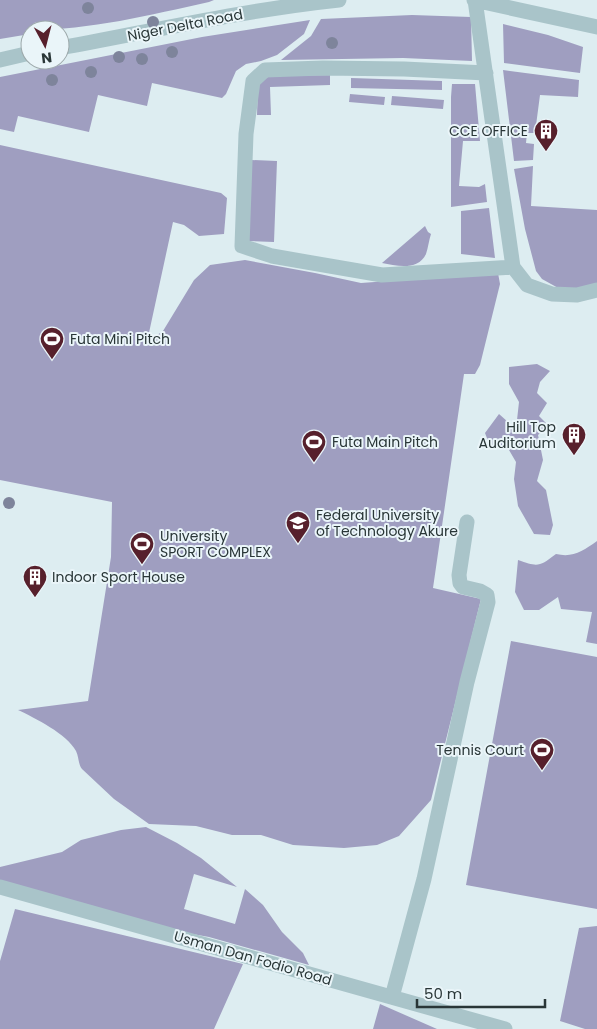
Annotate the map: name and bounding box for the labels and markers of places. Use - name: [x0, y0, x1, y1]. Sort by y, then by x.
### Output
- building icon: CCE OFFICE: [533, 118, 559, 152]
- place label: CCE OFFICE: [449, 121, 528, 141]
- sports icon: Futa Mini Pitch: [39, 326, 65, 360]
- place label: Futa Mini Pitch: [70, 329, 170, 349]
- place label: Hill Top Auditorium: [479, 417, 556, 453]
- building icon: Hill Top Auditorium: [561, 422, 587, 456]
- sports icon: Futa Main Pitch: [301, 429, 327, 463]
- place label: Futa Main Pitch: [332, 432, 438, 452]
- place label: Federal University of Technology Akure: [316, 505, 458, 541]
- school or university icon: Federal University of Technology Akure: [285, 510, 311, 544]
- place label: University SPORT COMPLEX: [160, 526, 271, 562]
- sports icon: University SPORT COMPLEX: [129, 531, 155, 565]
- building icon: Indoor Sport House: [22, 564, 48, 598]
- place label: Indoor Sport House: [52, 567, 185, 587]
- sports icon: Tennis Court: [529, 737, 555, 771]
- place label: Tennis Court: [436, 740, 524, 760]

